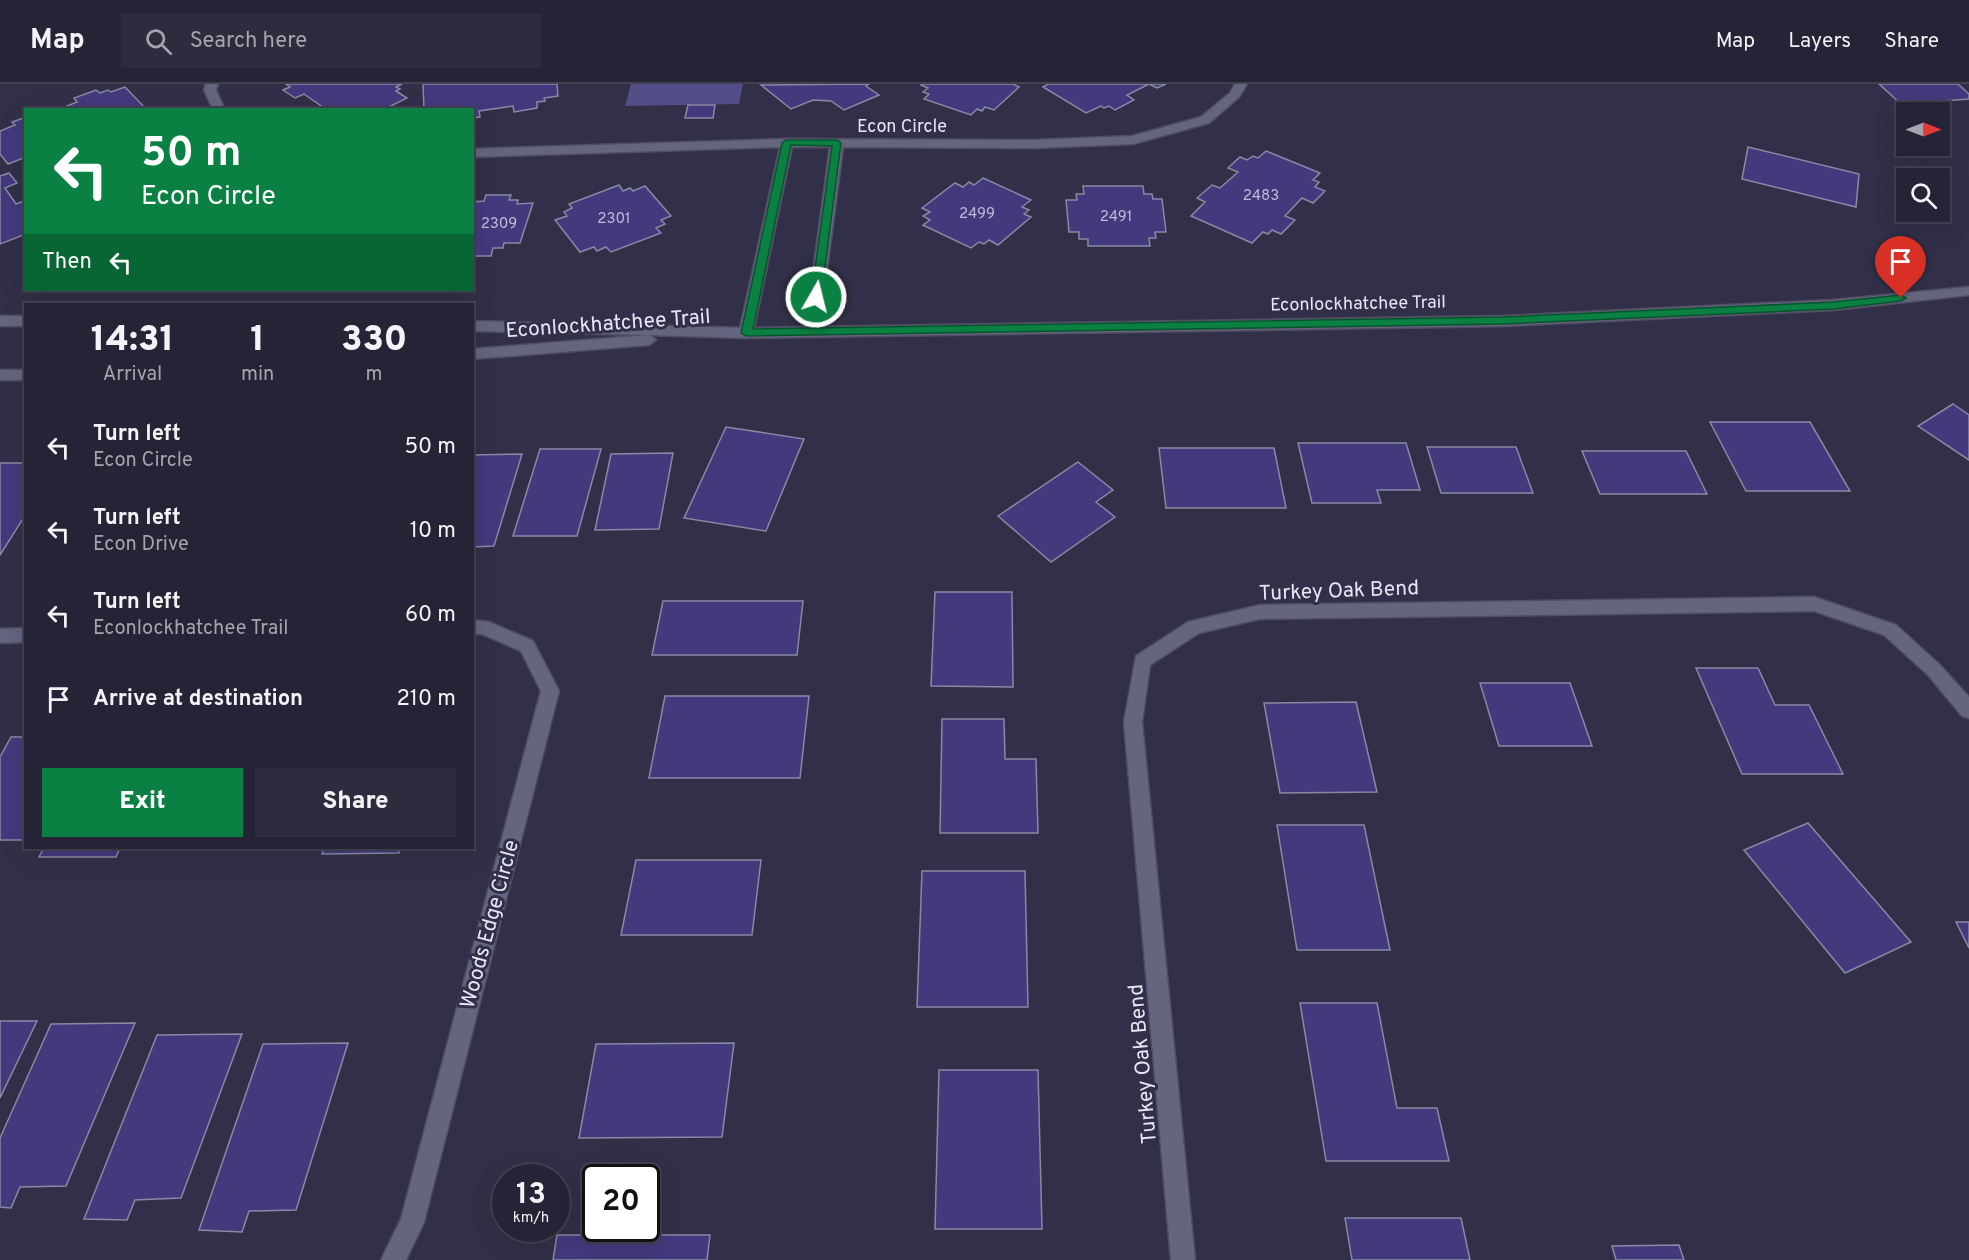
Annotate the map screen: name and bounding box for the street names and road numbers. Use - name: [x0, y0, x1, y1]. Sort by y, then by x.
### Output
- street label: Econ Circle: [857, 116, 947, 139]
- street label: Econlockhatchee Trail: [1270, 291, 1446, 318]
- street label: Econlockhatchee Trail: [505, 304, 711, 345]
- street label: Turkey Oak Bend: [1258, 575, 1420, 608]
- street label: Woods Edge Circle: [455, 837, 526, 1012]
- street label: Turkey Oak Bend: [1123, 983, 1164, 1145]

